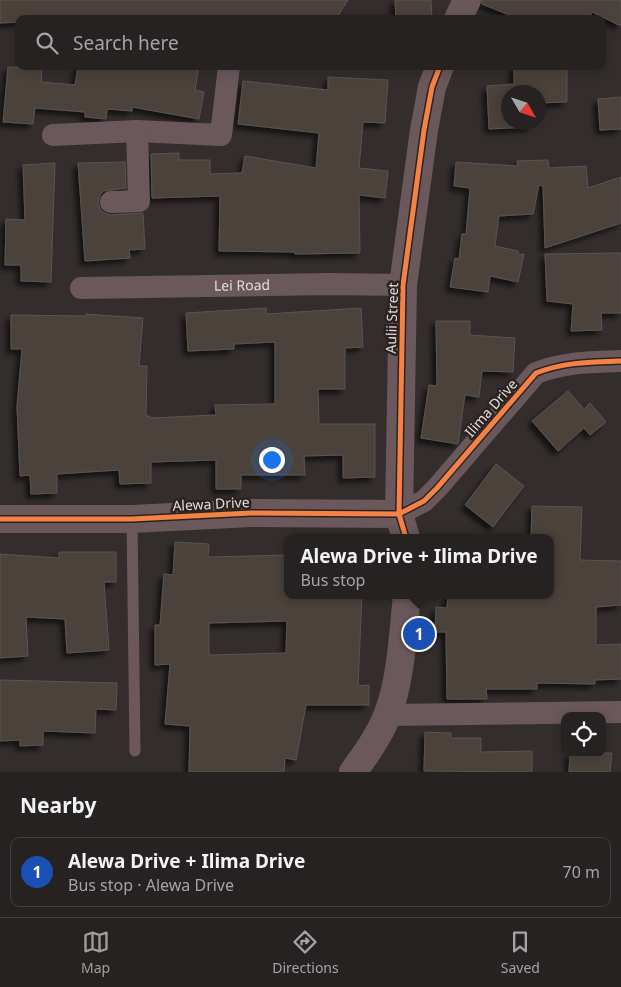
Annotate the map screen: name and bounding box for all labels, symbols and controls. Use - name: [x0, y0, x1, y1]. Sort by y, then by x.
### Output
- search box: [15, 15, 606, 70]
- icon: search: [33, 29, 61, 57]
- text: Search here: [73, 30, 179, 56]
- north arrow: [501, 85, 546, 130]
- street label: Lei Road: [214, 275, 270, 295]
- street label: Aulii Street: [381, 282, 402, 354]
- street label: Ilima Drive: [460, 375, 521, 441]
- your location: [259, 447, 285, 473]
- street label: Alewa Drive: [172, 492, 250, 515]
- popup: [284, 534, 554, 599]
- text: Alewa Drive + Ilima Drive: [300, 543, 538, 569]
- text: Bus stop: [300, 569, 365, 591]
- pin: 1: [403, 615, 435, 653]
- map controls: [561, 712, 606, 757]
- button: locate: [561, 712, 606, 757]
- text: Nearby: [20, 791, 96, 819]
- text: Alewa Drive + Ilima Drive: [68, 848, 305, 874]
- text: 1: [32, 861, 42, 883]
- text: 70 m: [563, 861, 600, 883]
- text: Bus stop · Alewa Drive: [68, 874, 234, 896]
- tab: Map: [81, 928, 110, 977]
- tab: Directions: [272, 928, 339, 977]
- tab: Saved: [501, 928, 540, 977]

